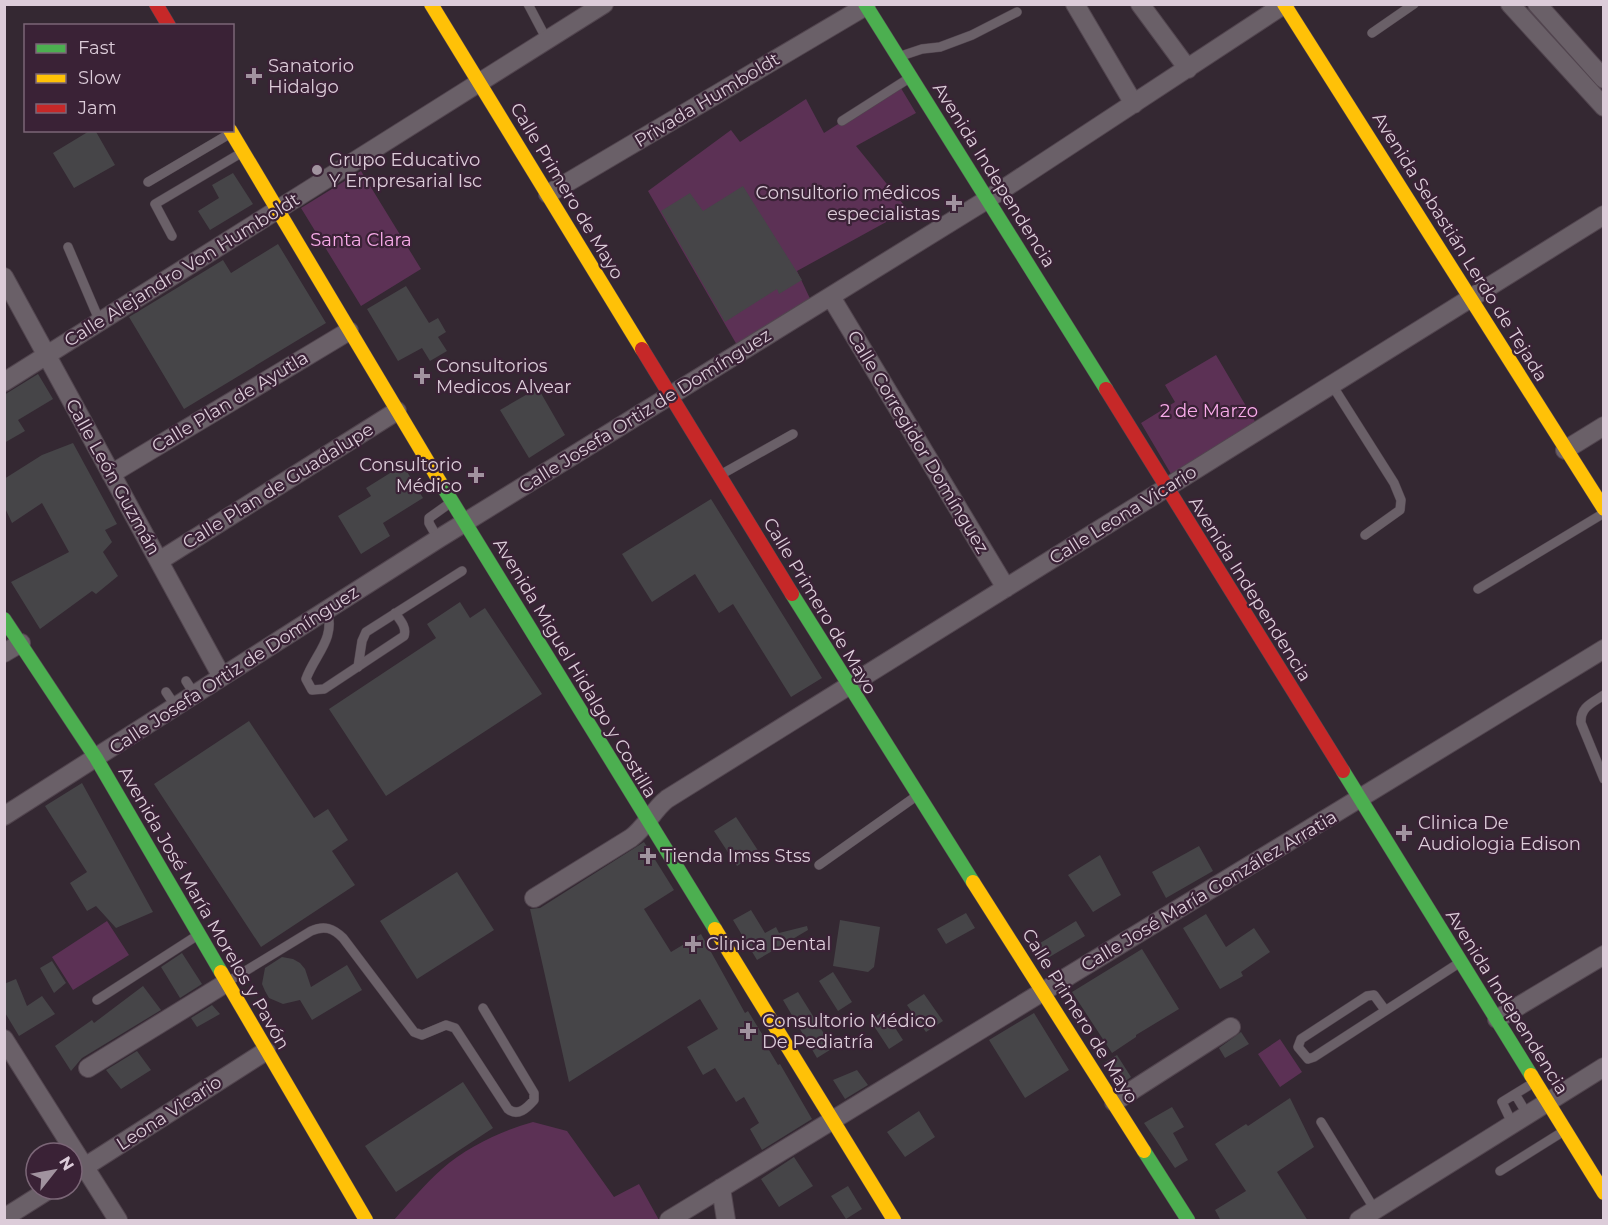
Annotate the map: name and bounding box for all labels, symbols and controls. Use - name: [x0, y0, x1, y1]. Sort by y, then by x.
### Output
- legend: [24, 24, 234, 132]
- text: Fast: [78, 37, 116, 59]
- street label: Privada Humboldt: [630, 48, 784, 152]
- place label: Sanatorio Hidalgo: [268, 55, 354, 98]
- text: Slow: [78, 67, 121, 89]
- marker: Sanatorio Hidalgo: [245, 67, 263, 85]
- street label: Avenida Independencia: [928, 78, 1060, 272]
- text: Jam: [77, 97, 117, 119]
- street label: Calle Primero de Mayo: [506, 99, 628, 283]
- street label: Avenida Sebastián Lerdo de Tejada: [1368, 108, 1552, 386]
- place label: Grupo Educativo Y Empresarial Isc: [329, 149, 482, 192]
- marker: Grupo Educativo Y Empresarial Isc: [310, 163, 324, 177]
- place label: Consultorio médicos especialistas: [755, 182, 940, 225]
- street label: Calle Alejandro Von Humboldt: [60, 188, 304, 352]
- marker: Consultorio médicos especialistas: [945, 194, 963, 212]
- park label: Santa Clara: [310, 229, 412, 251]
- street label: Calle Josefa Ortiz de Domínguez: [515, 324, 775, 498]
- street label: Calle Corregidor Domínguez: [843, 326, 993, 558]
- street label: Calle Plan de Ayutla: [148, 347, 312, 457]
- place label: Consultorios Medicos Alvear: [436, 355, 572, 398]
- marker: Consultorios Medicos Alvear: [413, 367, 431, 385]
- street label: Calle León Guzmán: [61, 395, 165, 559]
- park label: 2 de Marzo: [1160, 400, 1258, 422]
- street label: Calle Plan de Guadalupe: [178, 418, 378, 554]
- place label: Consultorio Médico: [359, 454, 462, 497]
- street label: Calle Leona Vicario: [1045, 461, 1201, 569]
- marker: Consultorio Médico: [467, 466, 485, 484]
- street label: Avenida Independencia: [1184, 492, 1316, 686]
- street label: Calle Primero de Mayo: [759, 514, 881, 698]
- street label: Avenida Miguel Hidalgo y Costilla: [489, 534, 661, 802]
- street label: Calle Josefa Ortiz de Domínguez: [105, 581, 363, 759]
- street label: Avenida José María Morelos y Pavón: [114, 762, 294, 1054]
- street label: Calle José María González Arratia: [1077, 806, 1341, 976]
- place label: Clinica De Audiologia Edison: [1418, 812, 1581, 855]
- marker: Clinica De Audiologia Edison: [1395, 824, 1413, 842]
- place label: Tienda Imss Stss: [662, 845, 811, 867]
- marker: Tienda Imss Stss: [639, 847, 657, 865]
- street label: Avenida Independencia: [1441, 905, 1573, 1099]
- street label: Calle Primero de Mayo: [1017, 925, 1143, 1107]
- place label: Clinica Dental: [706, 933, 831, 955]
- marker: Clinica Dental: [684, 935, 702, 953]
- place label: Consultorio Médico De Pediatría: [762, 1010, 936, 1053]
- marker: Consultorio Médico De Pediatría: [739, 1022, 757, 1040]
- street label: Leona Vicario: [112, 1071, 226, 1155]
- north arrow: [24, 1141, 84, 1201]
- text: N: [55, 1153, 78, 1174]

